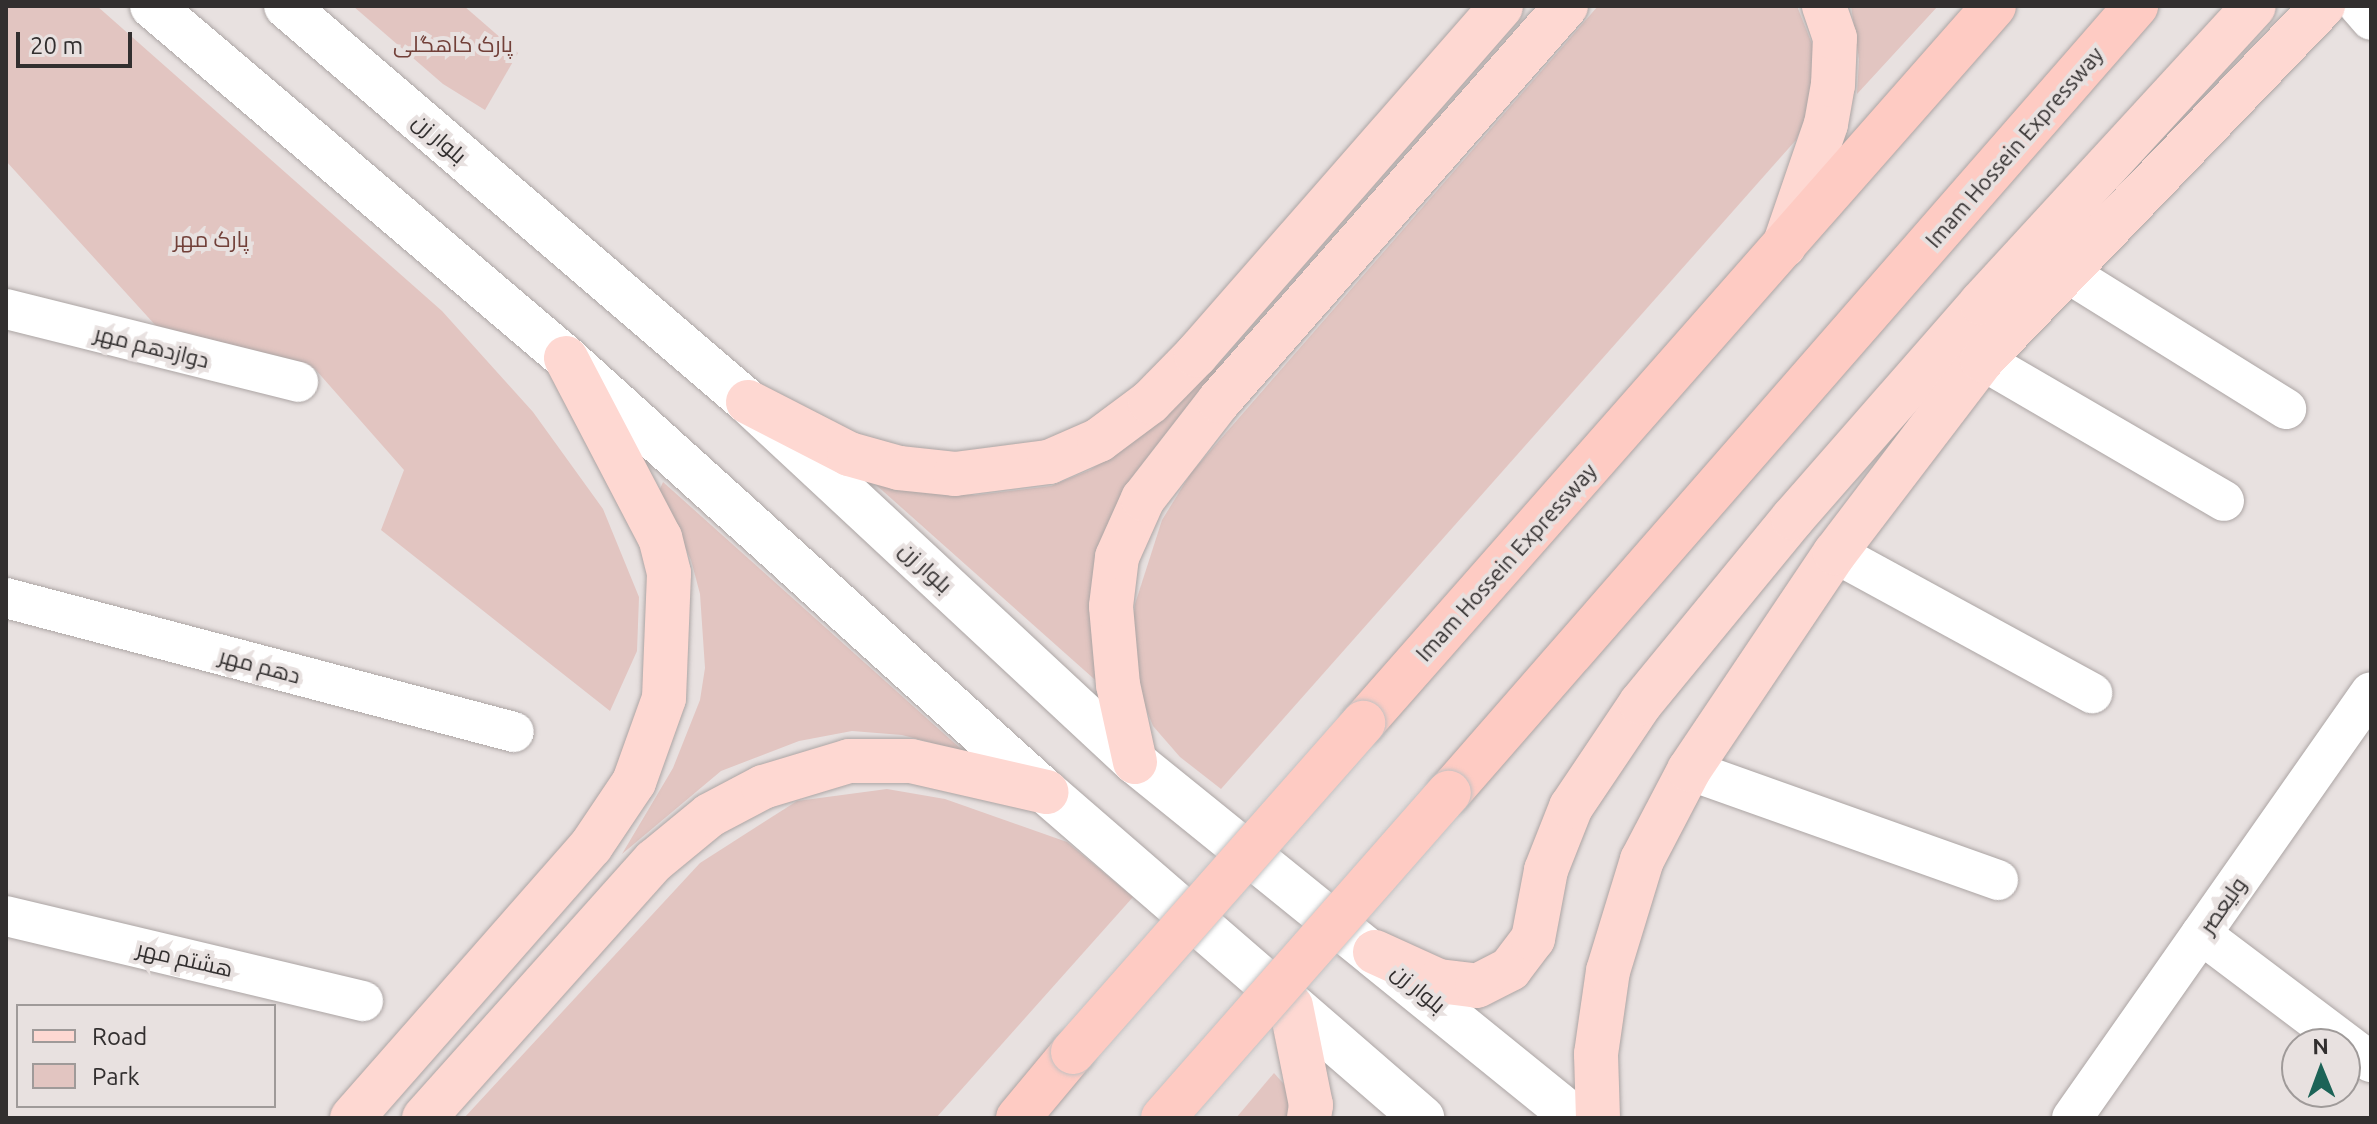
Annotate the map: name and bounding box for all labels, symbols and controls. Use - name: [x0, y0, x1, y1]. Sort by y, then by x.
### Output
- scale bar: [20, 16, 136, 66]
- park label: پارک کاهگلی: [393, 31, 513, 57]
- text: 20 m: [30, 32, 83, 59]
- street label: Imam Hossein Expressway: [1920, 41, 2108, 253]
- street label: بلوار زن: [408, 108, 472, 168]
- park label: پارک مهر: [173, 226, 249, 252]
- street label: دوازدهم مهر: [92, 319, 212, 373]
- street label: Imam Hossein Expressway: [1410, 458, 1602, 666]
- street label: بلوار زن: [894, 536, 958, 598]
- street label: دهم مهر: [217, 642, 303, 688]
- street label: ولیعصر: [2193, 872, 2251, 938]
- street label: هشتم مهر: [134, 934, 236, 982]
- street label: بلوار زن: [1387, 958, 1451, 1018]
- legend: [16, 1004, 276, 1108]
- text: Road: [92, 1023, 147, 1050]
- north arrow: [2281, 1028, 2361, 1108]
- text: N: [2312, 1033, 2329, 1058]
- text: Park: [92, 1063, 140, 1090]

